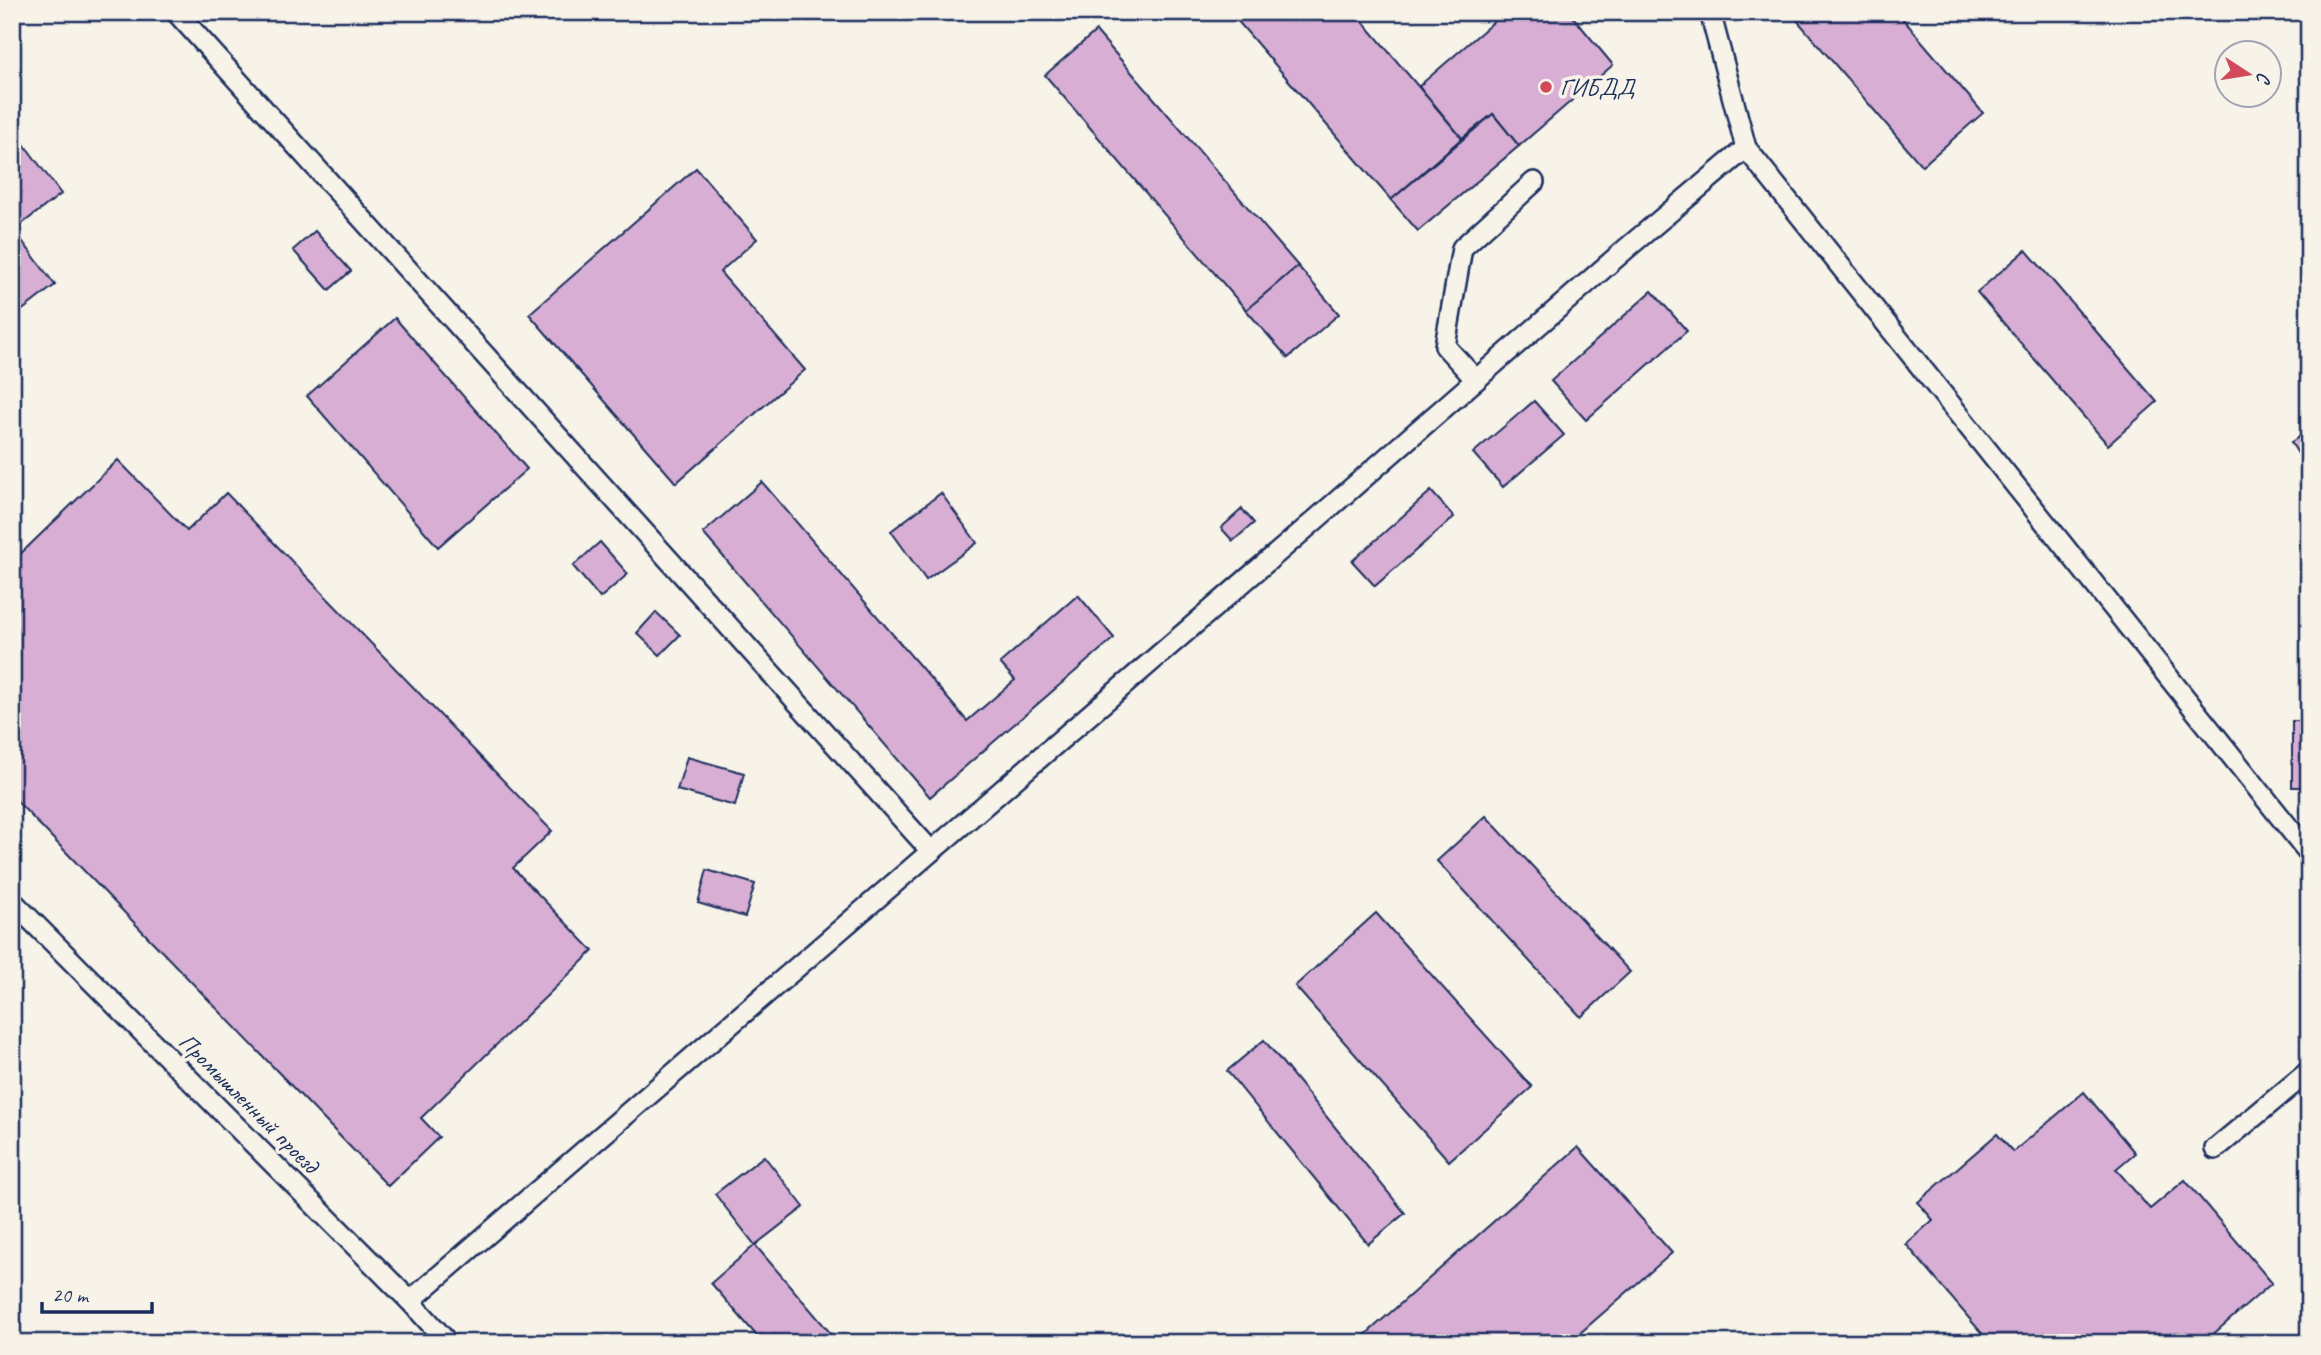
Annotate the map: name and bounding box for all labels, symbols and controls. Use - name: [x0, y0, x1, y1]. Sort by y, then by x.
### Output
- north arrow: [2212, 38, 2282, 108]
- text: С: [2250, 70, 2276, 87]
- place label: ГИБДД: [1560, 72, 1637, 102]
- marker: ГИБДД: [1538, 79, 1554, 95]
- street label: Промышленный проезд: [173, 1027, 327, 1181]
- scale bar: [42, 1271, 152, 1315]
- text: 20 m: [52, 1282, 90, 1308]

